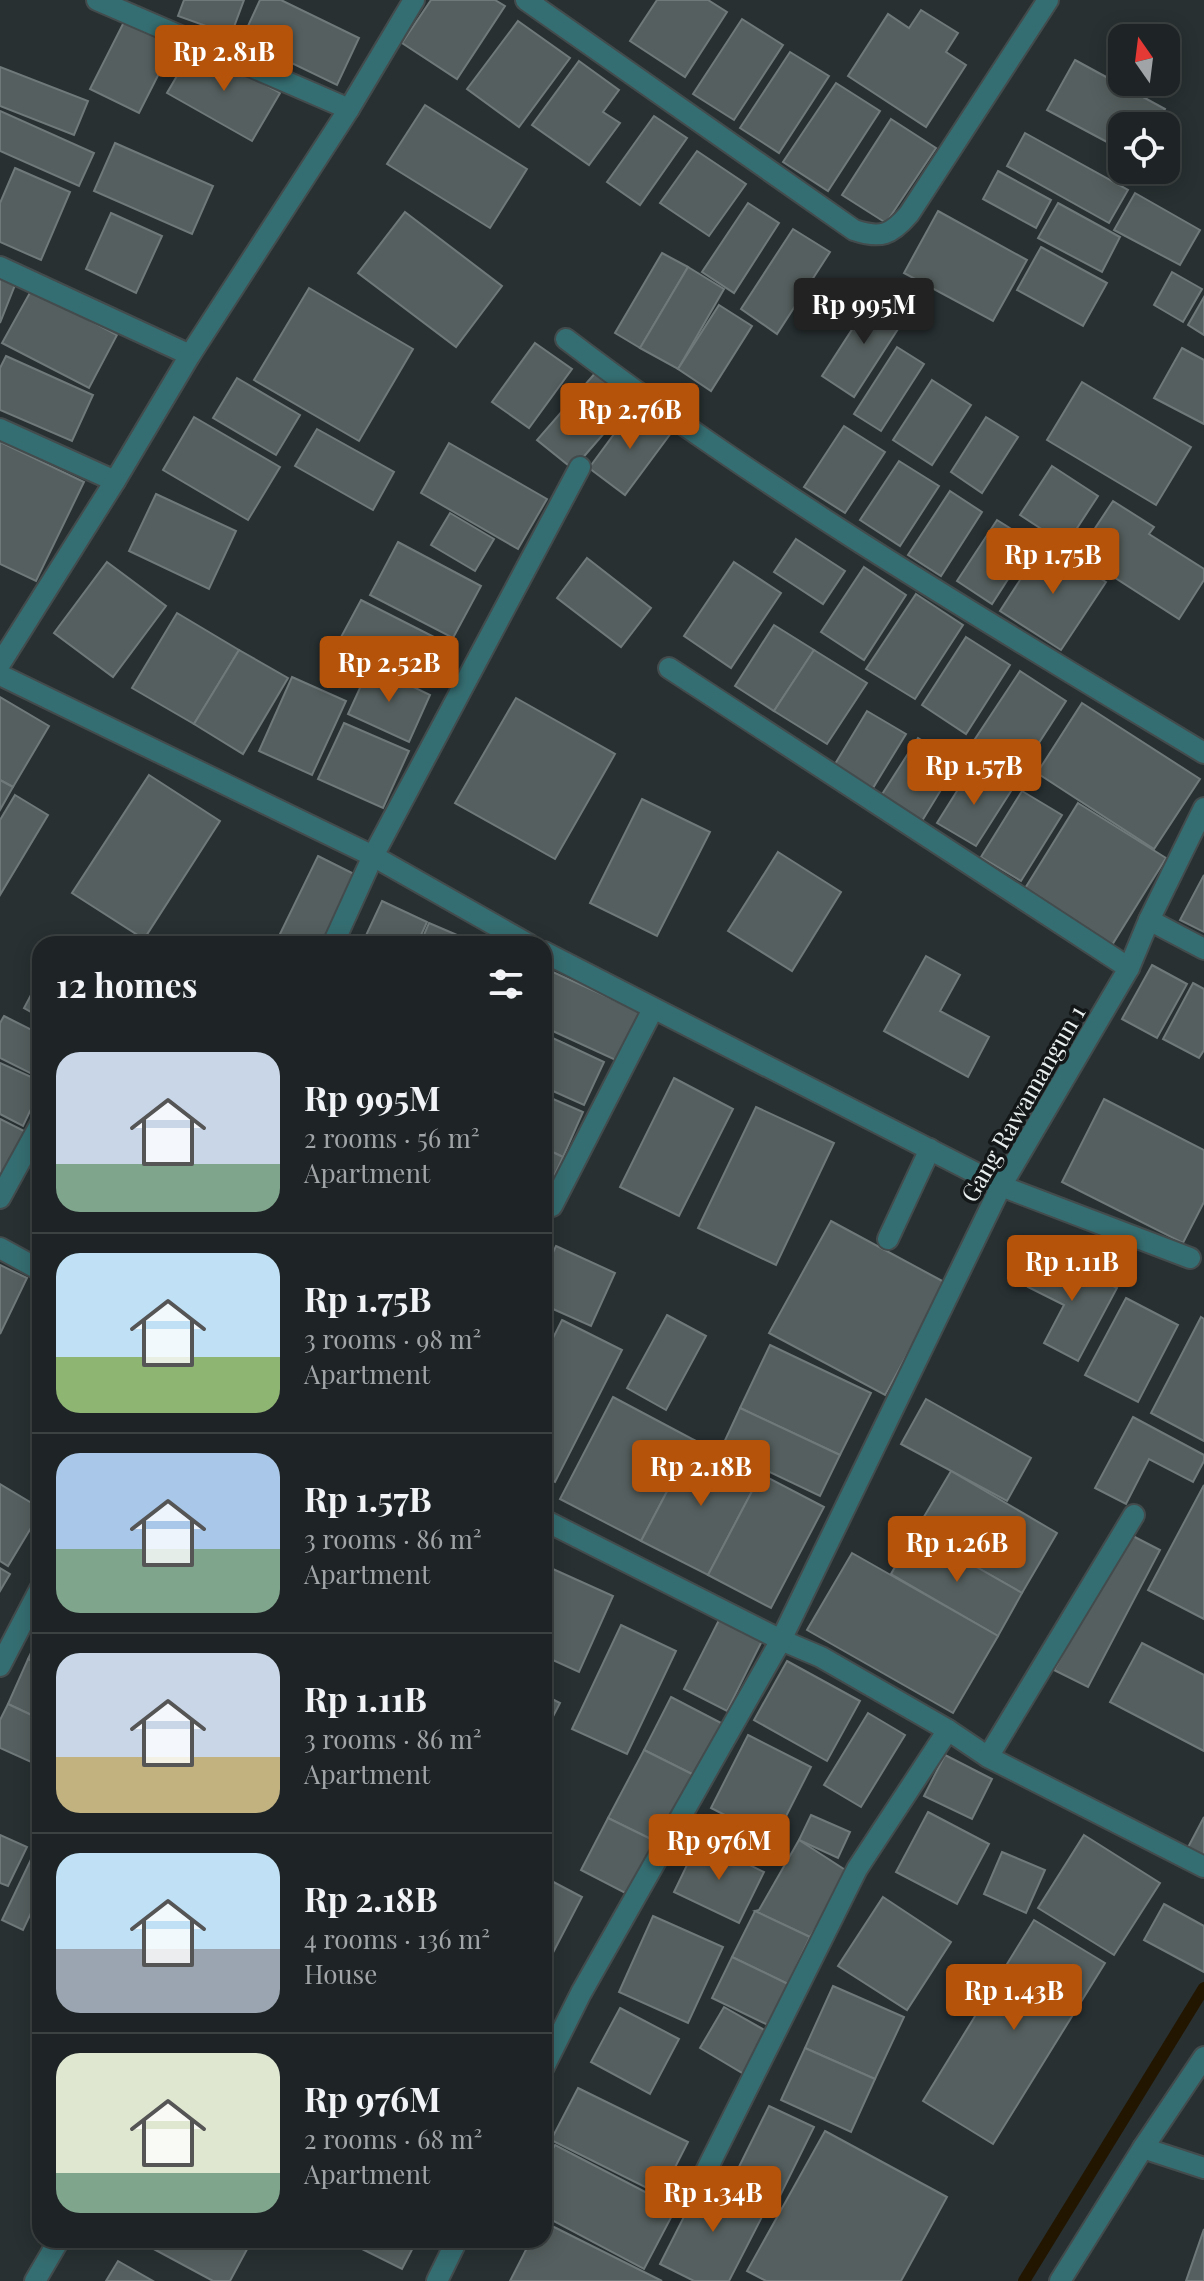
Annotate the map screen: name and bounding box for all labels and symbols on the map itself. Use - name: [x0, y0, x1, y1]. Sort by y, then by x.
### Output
- north arrow: [1108, 24, 1180, 96]
- pin: Rp 2.81B: [141, 25, 307, 93]
- pin: Rp 995M: [790, 278, 938, 346]
- pin: Rp 2.76B: [547, 383, 713, 451]
- pin: Rp 1.75B: [970, 528, 1136, 596]
- pin: Rp 2.52B: [306, 636, 472, 704]
- pin: Rp 1.57B: [891, 739, 1057, 807]
- street label: Gang Rawamangun 1: [953, 999, 1091, 1207]
- pin: Rp 1.11B: [989, 1235, 1155, 1303]
- pin: Rp 2.18B: [618, 1440, 784, 1508]
- pin: Rp 1.26B: [874, 1516, 1040, 1584]
- pin: Rp 976M: [645, 1814, 793, 1882]
- pin: Rp 1.43B: [931, 1964, 1097, 2032]
- pin: Rp 1.34B: [630, 2166, 796, 2234]

